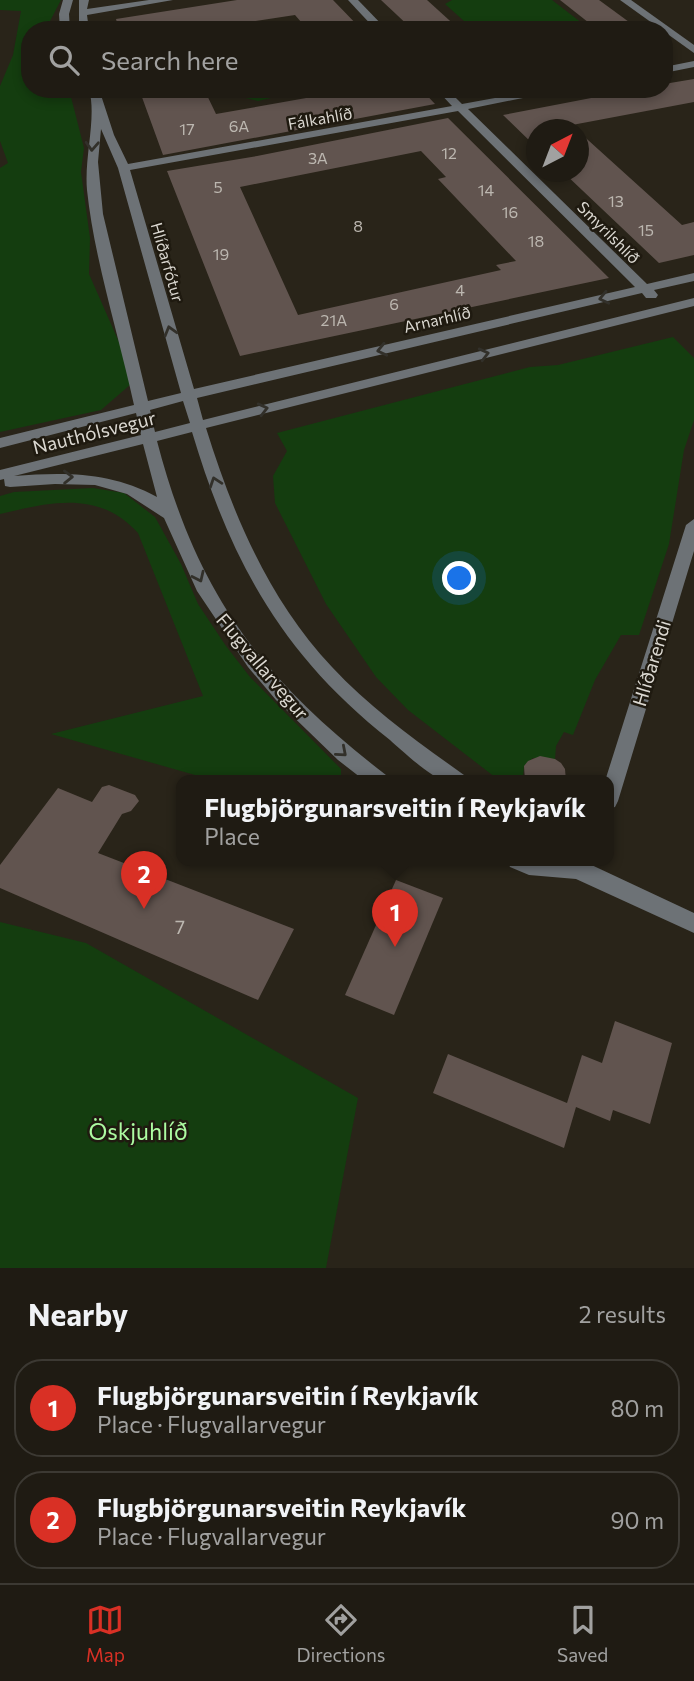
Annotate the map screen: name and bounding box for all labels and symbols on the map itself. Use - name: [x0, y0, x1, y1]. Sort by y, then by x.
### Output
- street label: Fálkahlíð: [286, 103, 354, 133]
- house number: 6A: [229, 116, 249, 135]
- house number: 17: [179, 119, 195, 138]
- north arrow: [526, 119, 589, 182]
- one-way arrow: [85, 141, 100, 152]
- house number: 12: [441, 143, 457, 162]
- house number: 3A: [308, 148, 328, 167]
- house number: 5: [213, 177, 223, 196]
- house number: 14: [478, 180, 495, 199]
- house number: 13: [608, 191, 624, 210]
- street label: Smyrilshlíð: [574, 197, 644, 267]
- house number: 16: [502, 202, 518, 221]
- house number: 8: [353, 216, 363, 235]
- street label: Hlíðarfótur: [148, 220, 189, 304]
- house number: 15: [638, 220, 654, 239]
- house number: 18: [528, 231, 544, 250]
- house number: 19: [213, 244, 229, 263]
- house number: 4: [455, 280, 465, 299]
- one-way arrow: [598, 290, 610, 305]
- house number: 6: [389, 294, 399, 313]
- street label: Arnarhlíð: [402, 302, 472, 336]
- house number: 21A: [321, 310, 347, 329]
- one-way arrow: [164, 325, 178, 337]
- one-way arrow: [376, 341, 388, 356]
- one-way arrow: [478, 348, 490, 362]
- one-way arrow: [257, 403, 269, 417]
- street label: Nauthólsvegur: [30, 405, 158, 458]
- one-way arrow: [63, 469, 74, 485]
- one-way arrow: [209, 477, 223, 489]
- your location: [442, 561, 476, 595]
- one-way arrow: [191, 570, 205, 583]
- street label: Flugvallarvegur: [212, 608, 314, 724]
- street label: Hlíðarendi: [627, 617, 675, 709]
- one-way arrow: [334, 744, 347, 756]
- pin: 2: [121, 851, 167, 909]
- pin: 1: [372, 889, 418, 947]
- house number: 7: [175, 915, 185, 938]
- park label: Öskjuhlíð: [89, 1117, 187, 1145]

